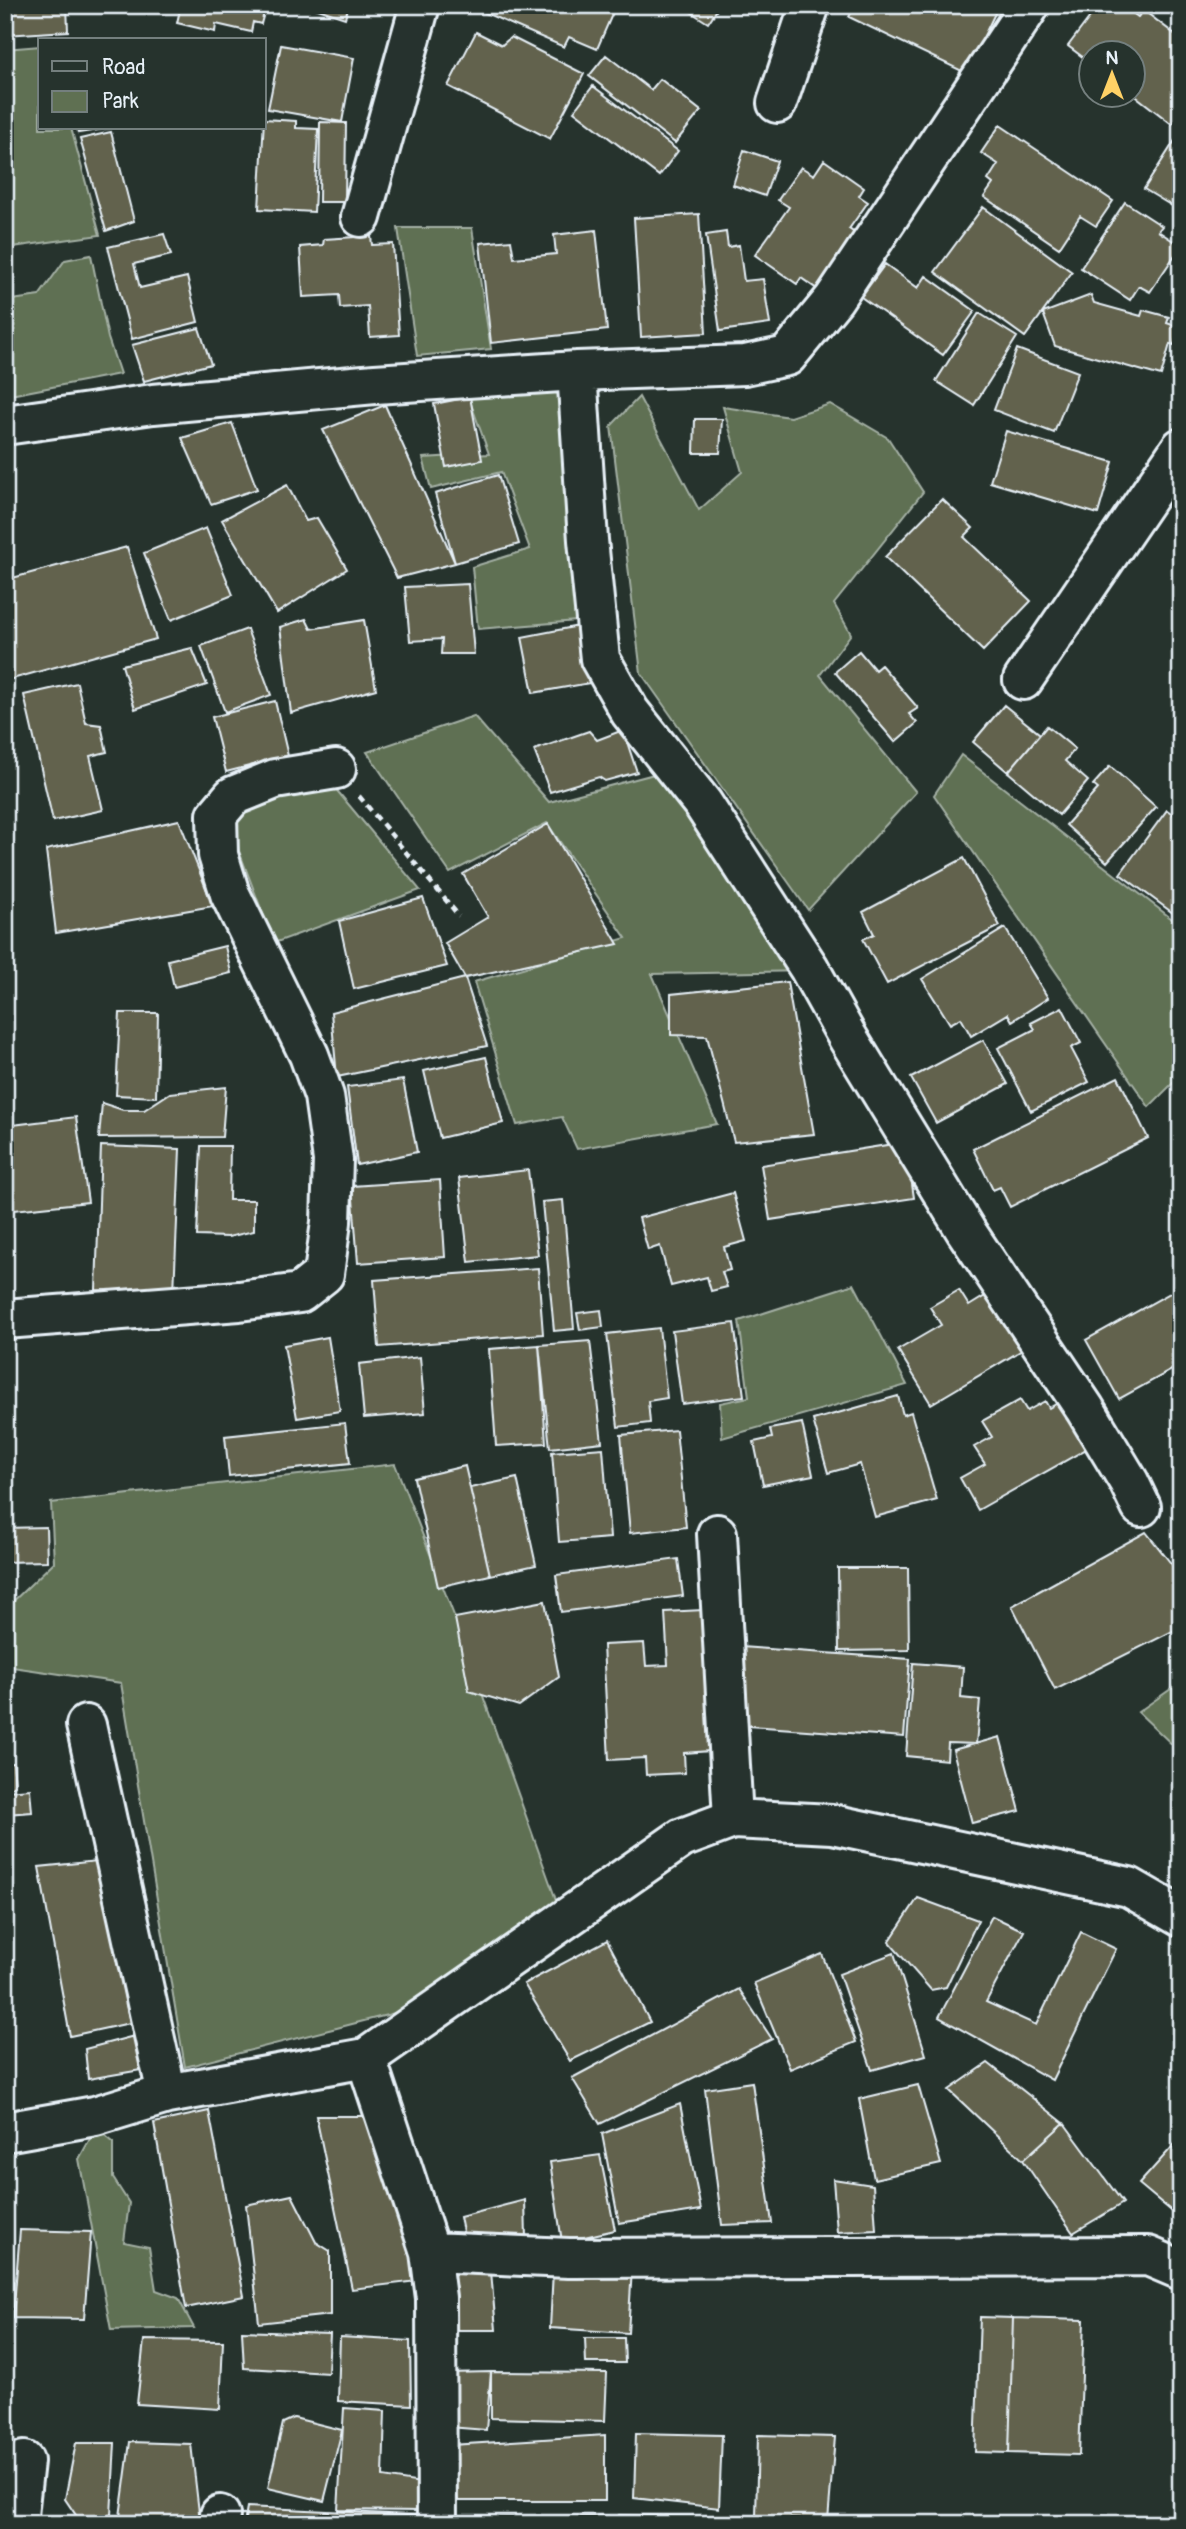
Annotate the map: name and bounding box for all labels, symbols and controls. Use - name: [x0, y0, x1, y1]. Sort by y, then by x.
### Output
- legend: [38, 38, 266, 130]
- north arrow: [1078, 38, 1148, 108]
- text: N: [1106, 46, 1119, 70]
- text: Road: [102, 54, 146, 81]
- text: Park: [102, 88, 139, 115]

